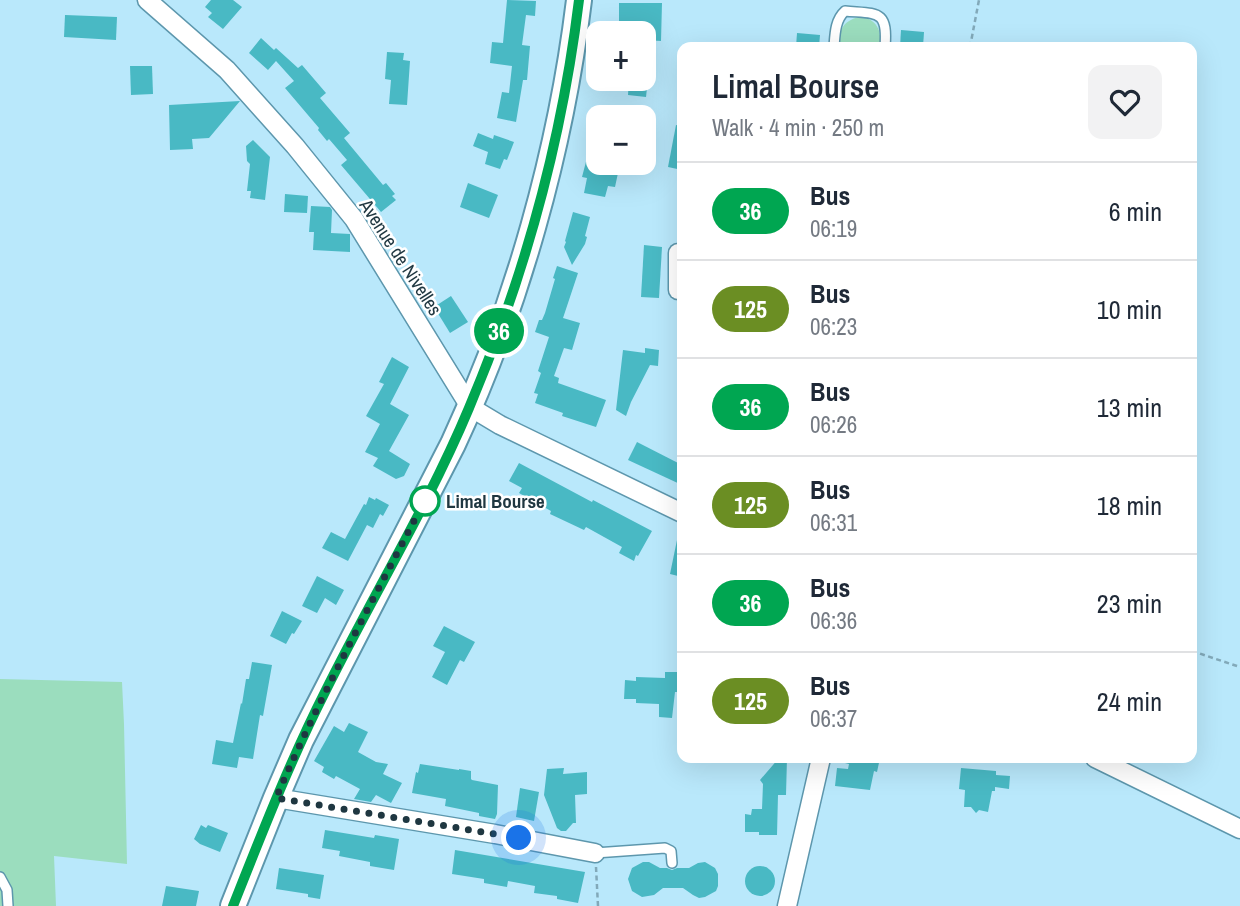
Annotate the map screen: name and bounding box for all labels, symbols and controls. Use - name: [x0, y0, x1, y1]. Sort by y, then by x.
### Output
- map controls: [586, 21, 656, 175]
- button: +: [586, 21, 656, 91]
- text: Limal Bourse: [712, 64, 879, 108]
- button: heart: [1088, 65, 1162, 139]
- button: −: [586, 105, 656, 175]
- text: Walk · 4 min · 250 m: [712, 112, 884, 143]
- text: Bus: [810, 178, 850, 213]
- street label: Avenue de Nivelles: [353, 193, 448, 320]
- text: 6 min: [1109, 194, 1162, 229]
- text: 36: [740, 195, 761, 227]
- text: 06:19: [810, 213, 857, 244]
- text: Bus: [810, 276, 850, 311]
- text: 10 min: [1097, 292, 1162, 327]
- text: 125: [734, 293, 767, 325]
- line badge: 36: [468, 308, 530, 354]
- text: 06:23: [810, 311, 857, 342]
- text: 36: [488, 315, 510, 347]
- text: Bus: [810, 374, 850, 409]
- text: 13 min: [1097, 390, 1162, 425]
- text: 36: [740, 391, 761, 423]
- text: 06:26: [810, 409, 857, 440]
- text: Bus: [810, 472, 850, 507]
- marker: Limal Bourse: [410, 486, 440, 516]
- place label: Limal Bourse: [446, 488, 545, 514]
- text: 18 min: [1097, 488, 1162, 523]
- text: 125: [734, 489, 767, 521]
- text: 06:31: [810, 507, 857, 538]
- text: Bus: [810, 570, 850, 605]
- text: 23 min: [1097, 586, 1162, 621]
- text: 36: [740, 587, 761, 619]
- text: 06:36: [810, 605, 857, 636]
- text: Bus: [810, 668, 850, 703]
- text: 24 min: [1097, 684, 1162, 719]
- text: 125: [734, 685, 767, 717]
- text: 06:37: [810, 703, 857, 734]
- your location: [501, 820, 536, 855]

